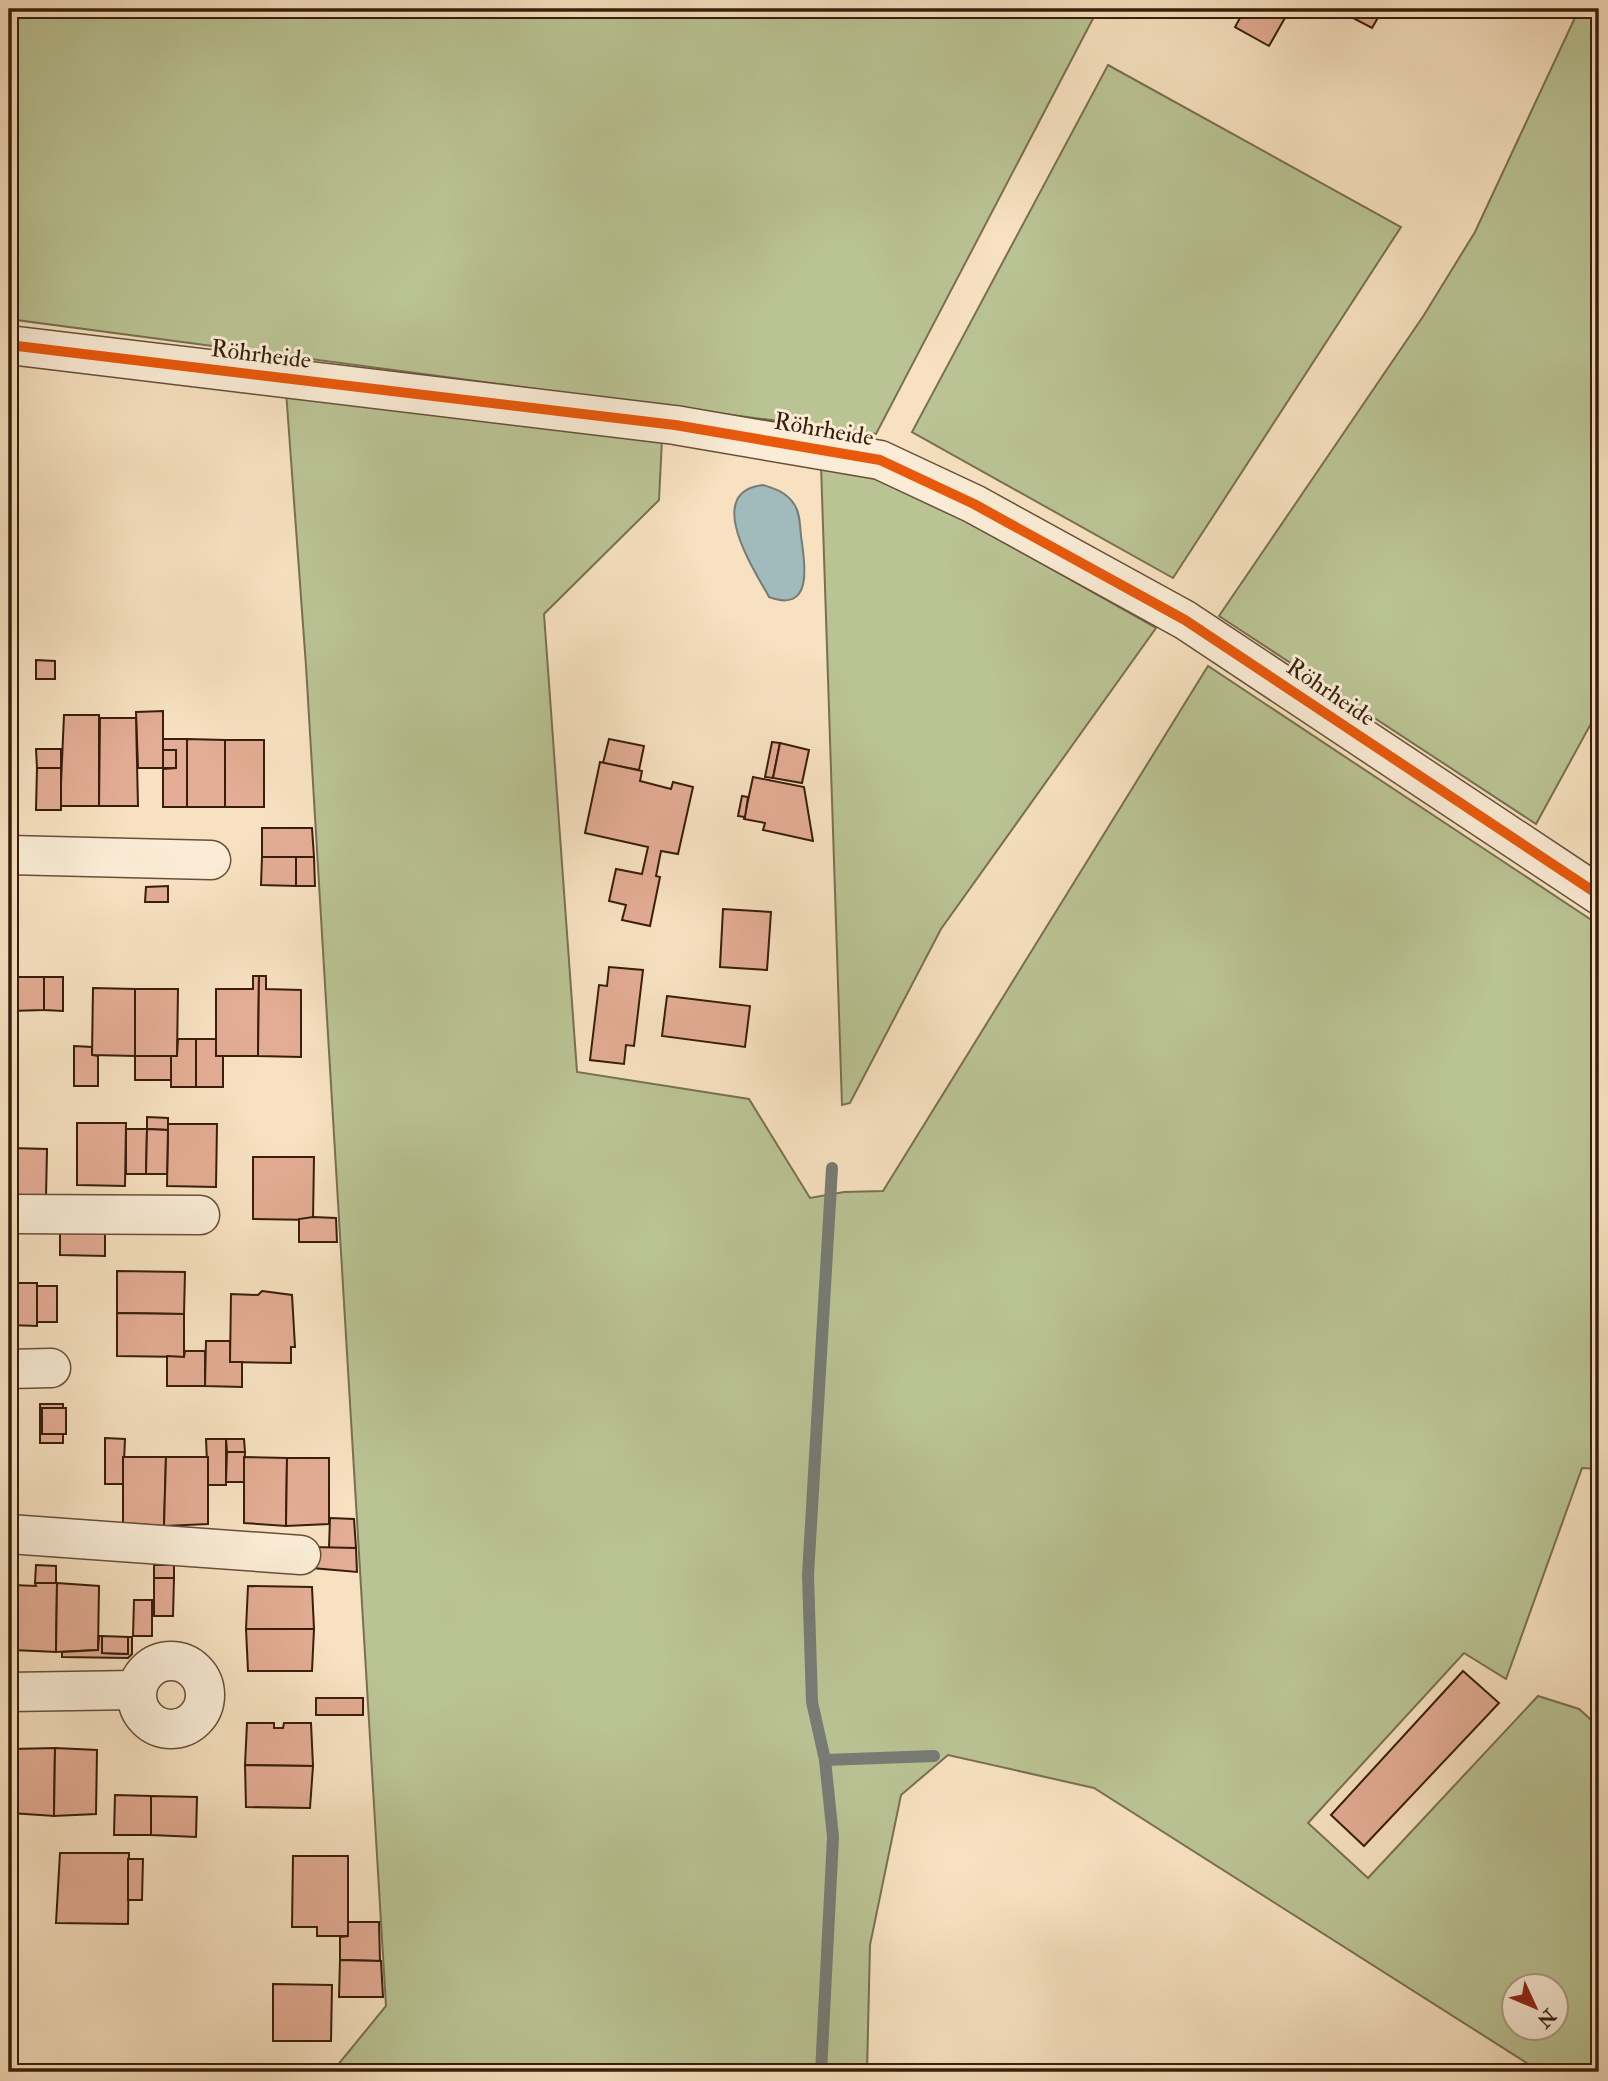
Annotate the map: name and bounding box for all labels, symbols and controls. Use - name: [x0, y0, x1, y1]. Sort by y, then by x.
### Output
- street label: Röhrheide: [209, 333, 313, 376]
- street label: Röhrheide: [772, 405, 876, 453]
- street label: Röhrheide: [1280, 651, 1381, 733]
- north arrow: [1500, 1972, 1570, 2042]
- text: N: [1531, 2003, 1562, 2033]

